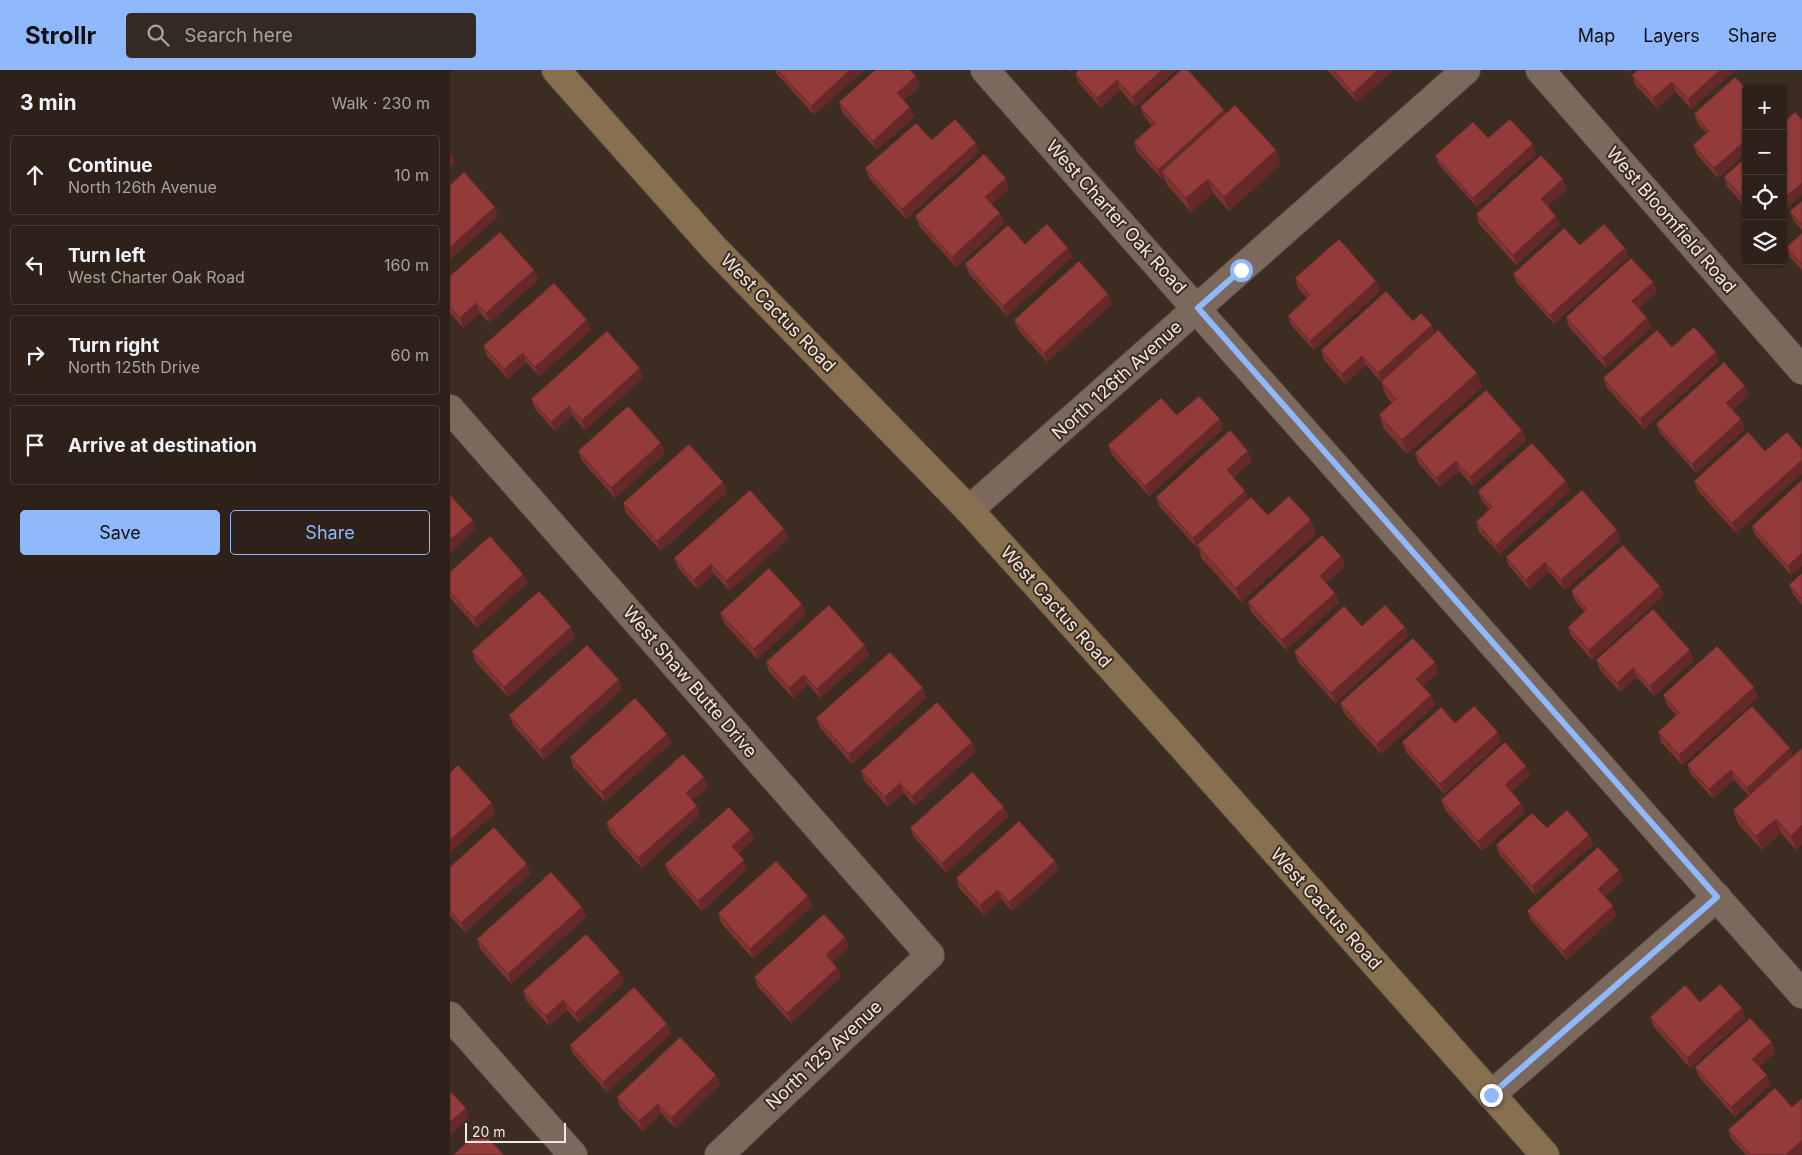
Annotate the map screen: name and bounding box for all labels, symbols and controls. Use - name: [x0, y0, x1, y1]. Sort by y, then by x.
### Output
- search box: [126, 13, 476, 58]
- text: Strollr: [25, 21, 96, 50]
- icon: search: [144, 21, 172, 49]
- text: Search here: [184, 24, 293, 47]
- text: Map: [1578, 25, 1615, 46]
- text: Layers: [1643, 25, 1700, 46]
- text: Share: [1728, 25, 1777, 46]
- map controls: [1742, 85, 1787, 265]
- button: +: [1742, 85, 1787, 130]
- text: 3 min: [20, 90, 76, 115]
- text: Walk · 230 m: [332, 93, 430, 113]
- button: −: [1742, 130, 1787, 175]
- street label: West Charter Oak Road: [1042, 136, 1191, 298]
- street label: West Bloomfield Road: [1602, 142, 1741, 297]
- text: Continue: [68, 154, 153, 177]
- icon: ahead: [21, 161, 49, 189]
- text: 10 m: [394, 165, 429, 185]
- button: locate: [1742, 175, 1787, 220]
- text: North 126th Avenue: [68, 177, 217, 197]
- button: layers: [1742, 220, 1787, 265]
- text: Turn left: [68, 244, 146, 267]
- street label: West Cactus Road: [717, 249, 840, 376]
- icon: left: [21, 251, 49, 279]
- text: 160 m: [384, 255, 429, 275]
- route start: [1230, 259, 1253, 282]
- text: West Charter Oak Road: [68, 267, 245, 287]
- street label: North 126th Avenue: [1047, 316, 1186, 443]
- text: Turn right: [68, 334, 159, 357]
- icon: right: [21, 341, 49, 369]
- text: 60 m: [390, 345, 429, 365]
- text: North 125th Drive: [68, 357, 200, 377]
- icon: arrive: [21, 431, 49, 459]
- text: Arrive at destination: [68, 434, 257, 457]
- button: Save: [20, 510, 220, 555]
- button: Share: [230, 510, 430, 555]
- street label: West Cactus Road: [996, 542, 1116, 672]
- street label: West Shaw Butte Drive: [619, 602, 762, 762]
- street label: West Cactus Road: [1266, 844, 1386, 974]
- street label: North 125 Avenue: [761, 996, 886, 1114]
- route end: [1480, 1084, 1503, 1107]
- scale bar: [465, 1120, 566, 1143]
- text: 20 m: [472, 1123, 506, 1140]

